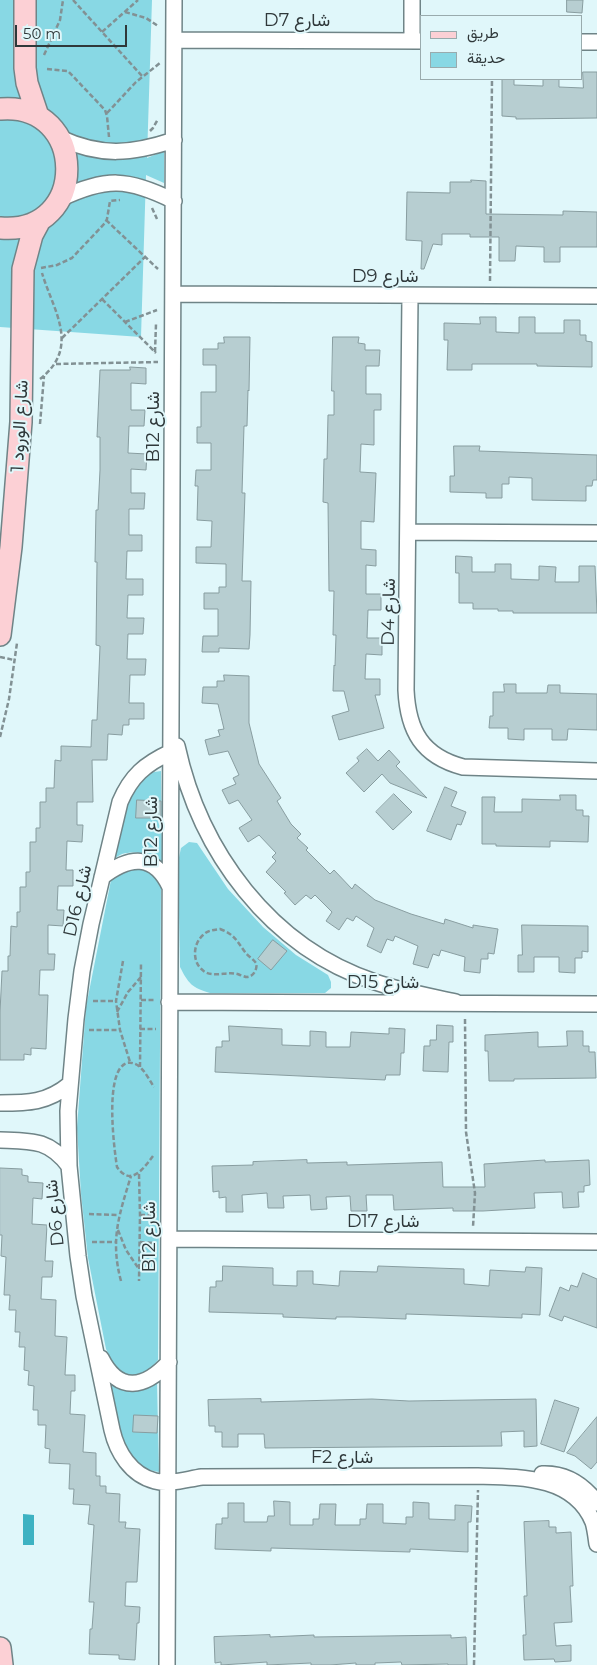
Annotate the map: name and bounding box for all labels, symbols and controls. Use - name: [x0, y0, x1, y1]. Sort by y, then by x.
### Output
- street label: D7 شارع: [264, 10, 330, 32]
- scale bar: [18, 15, 130, 47]
- legend: [420, 15, 582, 80]
- text: طريق: [467, 23, 499, 42]
- text: 50 m: [23, 24, 61, 43]
- text: حديقة: [467, 48, 505, 67]
- street label: D9 شارع: [352, 266, 418, 288]
- street label: شارع الورود 1: [7, 379, 33, 473]
- street label: B12 شارع: [143, 391, 165, 463]
- street label: D4 شارع: [378, 578, 400, 646]
- street label: B12 شارع: [141, 796, 163, 868]
- street label: D16 شارع: [59, 863, 97, 939]
- street label: D15 شارع: [347, 972, 419, 994]
- street label: D6 شارع: [41, 1179, 69, 1247]
- street label: B12 شارع: [139, 1201, 161, 1273]
- street label: D17 شارع: [347, 1211, 419, 1233]
- street label: F2 شارع: [311, 1447, 373, 1469]

